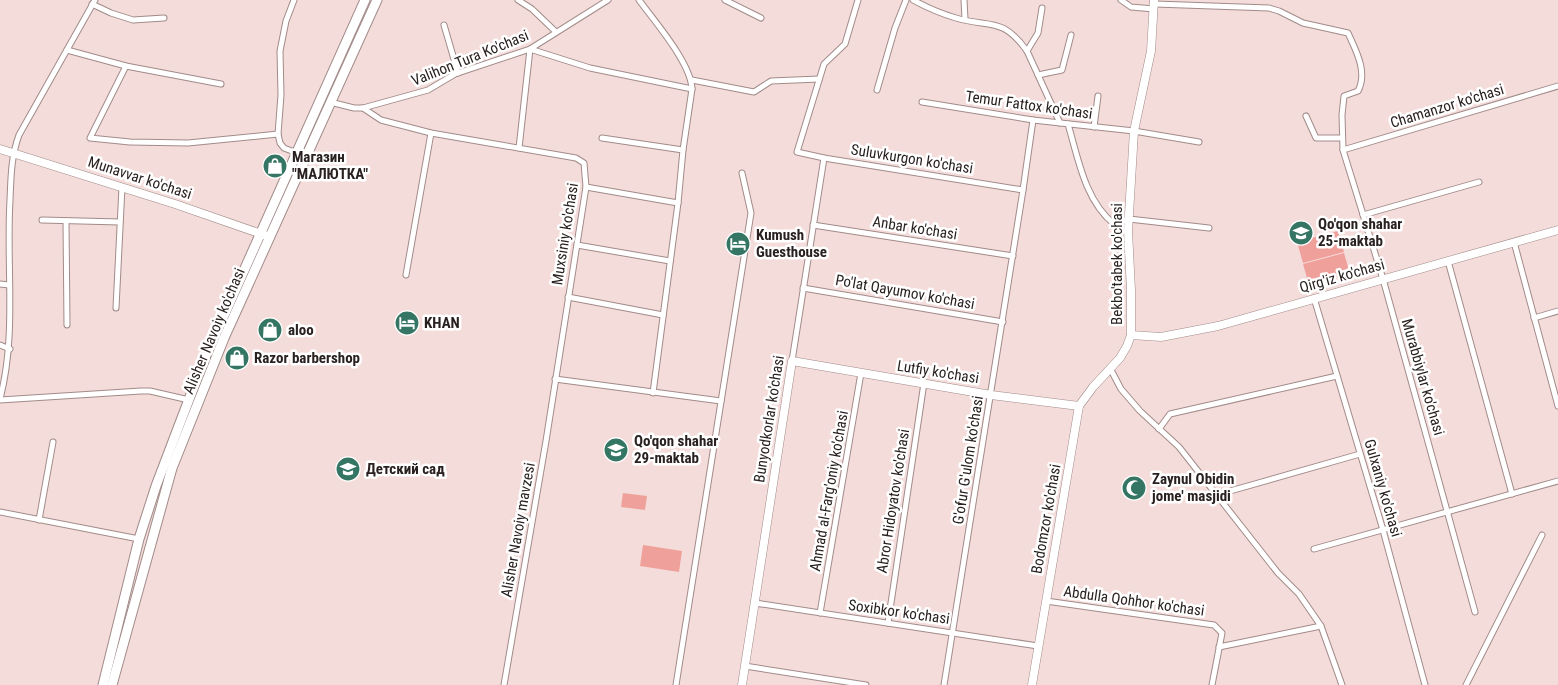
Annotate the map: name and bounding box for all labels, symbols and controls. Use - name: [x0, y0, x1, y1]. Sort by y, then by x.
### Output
- street label: Valihon Tura Ko'chasi: [409, 26, 531, 90]
- street label: Chamanzor ko'chasi: [1388, 80, 1506, 132]
- street label: Temur Fattox ko'chasi: [964, 87, 1094, 123]
- street label: Suluvkurgon ko'chasi: [850, 140, 974, 178]
- place label: Магазин "МАЛЮТКА": [292, 148, 368, 183]
- street label: Munavvar ko'chasi: [86, 153, 194, 203]
- shop icon: Магазин "МАЛЮТКА": [262, 153, 288, 179]
- street label: Muxsiniy ko'chasi: [548, 182, 582, 286]
- street label: Bekbo'tabek ko'chasi: [1108, 203, 1126, 325]
- street label: Anbar ko'chasi: [871, 212, 959, 244]
- place label: Qo'qon shahar 25-maktab: [1318, 215, 1402, 250]
- school or university icon: Qo'qon shahar 25-maktab: [1288, 220, 1314, 246]
- place label: Kumush Guesthouse: [756, 226, 827, 261]
- hotel icon: Kumush Guesthouse: [725, 231, 751, 257]
- street label: Qirg'iz ko'chasi: [1297, 255, 1387, 297]
- street label: Alisher Navoiy ko'chasi: [179, 265, 249, 397]
- street label: Po'lat Qayumov ko'chasi: [834, 271, 976, 313]
- hotel icon: KHAN: [394, 310, 420, 336]
- place label: KHAN: [424, 314, 460, 332]
- shop icon: aloo: [257, 317, 283, 343]
- street label: Murabbiylar ko'chasi: [1398, 317, 1448, 437]
- place label: aloo: [288, 321, 314, 339]
- shop icon: Razor barbershop: [224, 345, 250, 371]
- place label: Razor barbershop: [254, 349, 360, 367]
- street label: Bunyodkorlar ko'chasi: [750, 354, 788, 484]
- street label: Lutfiy ko'chasi: [896, 357, 980, 387]
- street label: G'ofur G'ulom ko'chasi: [949, 394, 987, 526]
- street label: Ahmad al-Farg'oniy ko'chasi: [806, 409, 852, 573]
- street label: Abror Hidoyatov ko'chasi: [873, 428, 913, 574]
- place label: Qo'qon shahar 29-maktab: [634, 432, 718, 467]
- school or university icon: Qo'qon shahar 29-maktab: [603, 437, 629, 463]
- street label: Gulxaniy ko'chasi: [1360, 437, 1406, 539]
- school or university icon: Детский сад: [335, 456, 361, 482]
- place label: Детский сад: [366, 460, 445, 478]
- street label: Alisher Navoiy mavzesi: [497, 461, 539, 599]
- street label: Bodomzor ko'chasi: [1027, 463, 1065, 575]
- place label: Zaynul Obidin jome' masjidi: [1151, 470, 1234, 505]
- mosque icon: Zaynul Obidin jome' masjidi: [1121, 475, 1147, 501]
- street label: Abdulla Qohhor ko'chasi: [1062, 582, 1206, 620]
- street label: Soxibkor ko'chasi: [847, 596, 951, 628]

